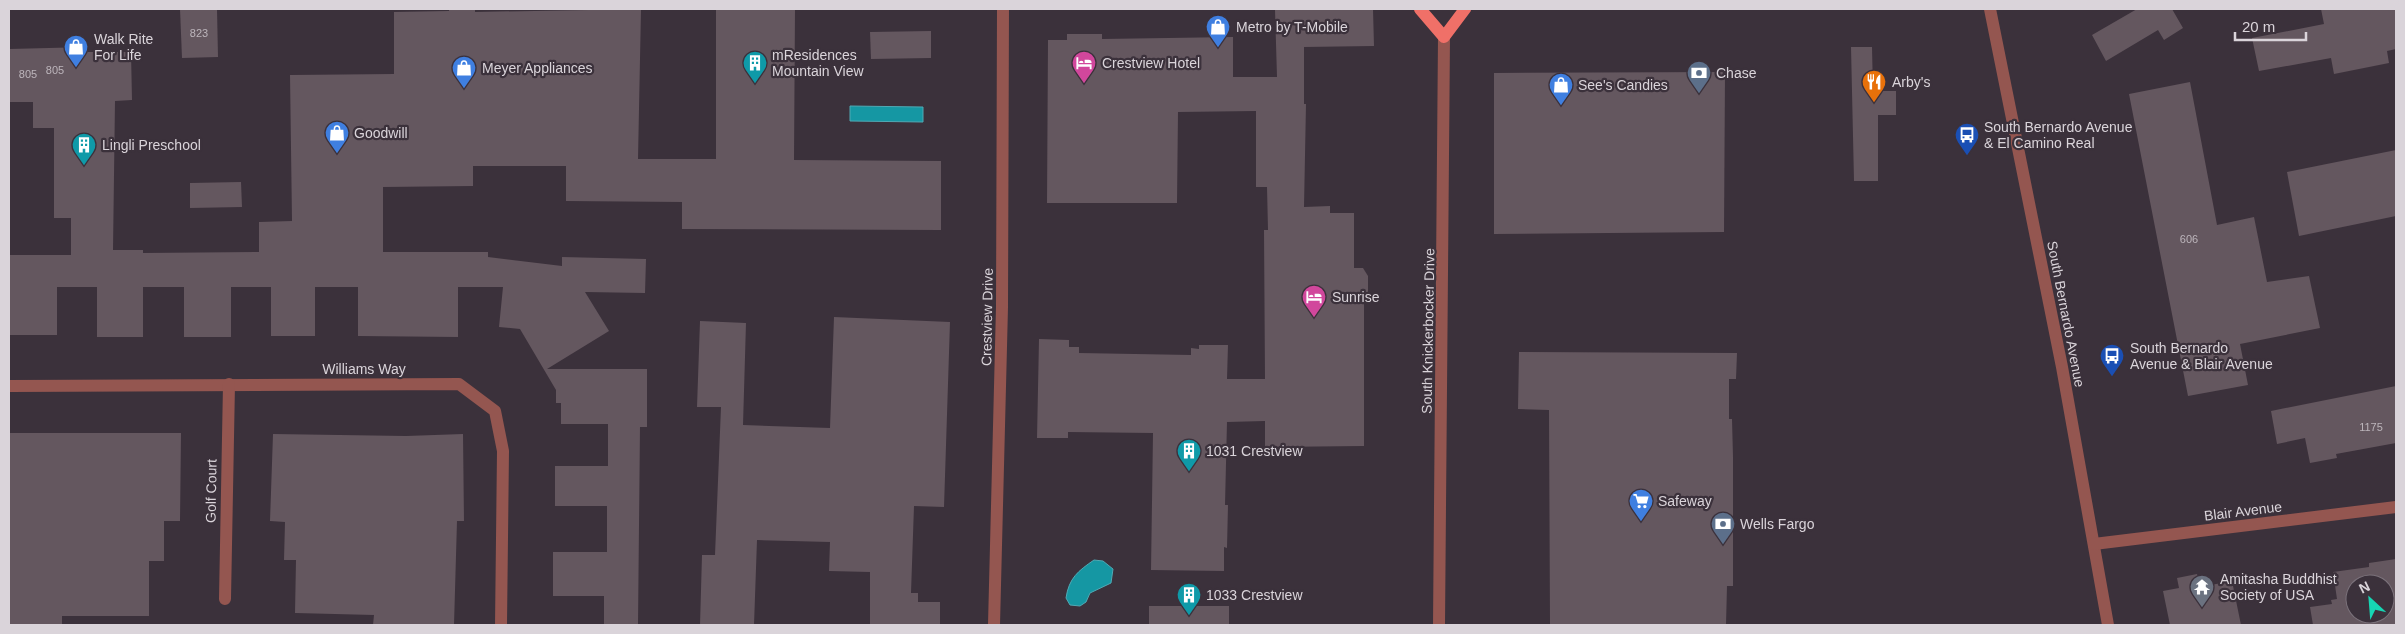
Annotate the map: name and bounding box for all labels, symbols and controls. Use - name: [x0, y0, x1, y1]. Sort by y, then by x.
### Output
- scale bar: [2235, 10, 2306, 42]
- shop icon: Metro by T-Mobile: [1205, 14, 1231, 48]
- text: 20 m: [2242, 18, 2275, 35]
- place label: Metro by T-Mobile: [1236, 19, 1348, 35]
- house number: 823: [190, 27, 208, 39]
- place label: Walk Rite For Life: [94, 31, 154, 63]
- shop icon: Walk Rite For Life: [63, 34, 89, 68]
- place label: mResidences Mountain View: [772, 47, 864, 79]
- building icon: mResidences Mountain View: [742, 50, 768, 84]
- hotel icon: Crestview Hotel: [1071, 50, 1097, 84]
- shop icon: Meyer Appliances: [451, 55, 477, 89]
- place label: Crestview Hotel: [1102, 55, 1200, 71]
- place label: Meyer Appliances: [482, 60, 593, 76]
- bank icon: Chase: [1686, 60, 1712, 94]
- house number: 805: [46, 64, 64, 76]
- place label: Chase: [1716, 65, 1757, 81]
- house number: 805: [19, 68, 37, 80]
- restaurant icon: Arby's: [1861, 69, 1887, 103]
- shop icon: See's Candies: [1548, 72, 1574, 106]
- place label: Arby's: [1892, 74, 1930, 90]
- place label: See's Candies: [1578, 77, 1668, 93]
- place label: South Bernardo Avenue & El Camino Real: [1984, 119, 2133, 151]
- shop icon: Goodwill: [324, 120, 350, 154]
- bus stop icon: South Bernardo Avenue & El Camino Real: [1954, 122, 1980, 156]
- place label: Goodwill: [354, 125, 408, 141]
- building icon: Lingli Preschool: [71, 132, 97, 166]
- place label: Lingli Preschool: [102, 137, 201, 153]
- house number: 606: [2180, 233, 2198, 245]
- street label: South Bernardo Avenue: [2044, 240, 2088, 389]
- street label: South Knickerbocker Drive: [1419, 248, 1437, 414]
- street label: Crestview Drive: [978, 268, 996, 366]
- hotel icon: Sunrise: [1301, 284, 1327, 318]
- place label: Sunrise: [1332, 289, 1380, 305]
- place label: South Bernardo Avenue & Blair Avenue: [2130, 340, 2273, 372]
- bus stop icon: South Bernardo Avenue & Blair Avenue: [2099, 343, 2125, 377]
- street label: Williams Way: [322, 361, 406, 377]
- house number: 1175: [2359, 421, 2383, 433]
- building icon: 1031 Crestview: [1176, 438, 1202, 472]
- place label: 1031 Crestview: [1206, 443, 1303, 459]
- street label: Golf Court: [202, 459, 220, 523]
- supermarket icon: Safeway: [1628, 488, 1654, 522]
- place label: Safeway: [1658, 493, 1712, 509]
- street label: Blair Avenue: [2203, 498, 2283, 524]
- bank icon: Wells Fargo: [1710, 511, 1736, 545]
- place label: Wells Fargo: [1740, 516, 1815, 532]
- place label: Amitasha Buddhist Society of USA: [2220, 571, 2337, 603]
- temple icon: Amitasha Buddhist Society of USA: [2189, 574, 2215, 608]
- north arrow: [2345, 574, 2395, 624]
- text: N: [2356, 578, 2372, 597]
- building icon: 1033 Crestview: [1176, 582, 1202, 616]
- place label: 1033 Crestview: [1206, 587, 1303, 603]

